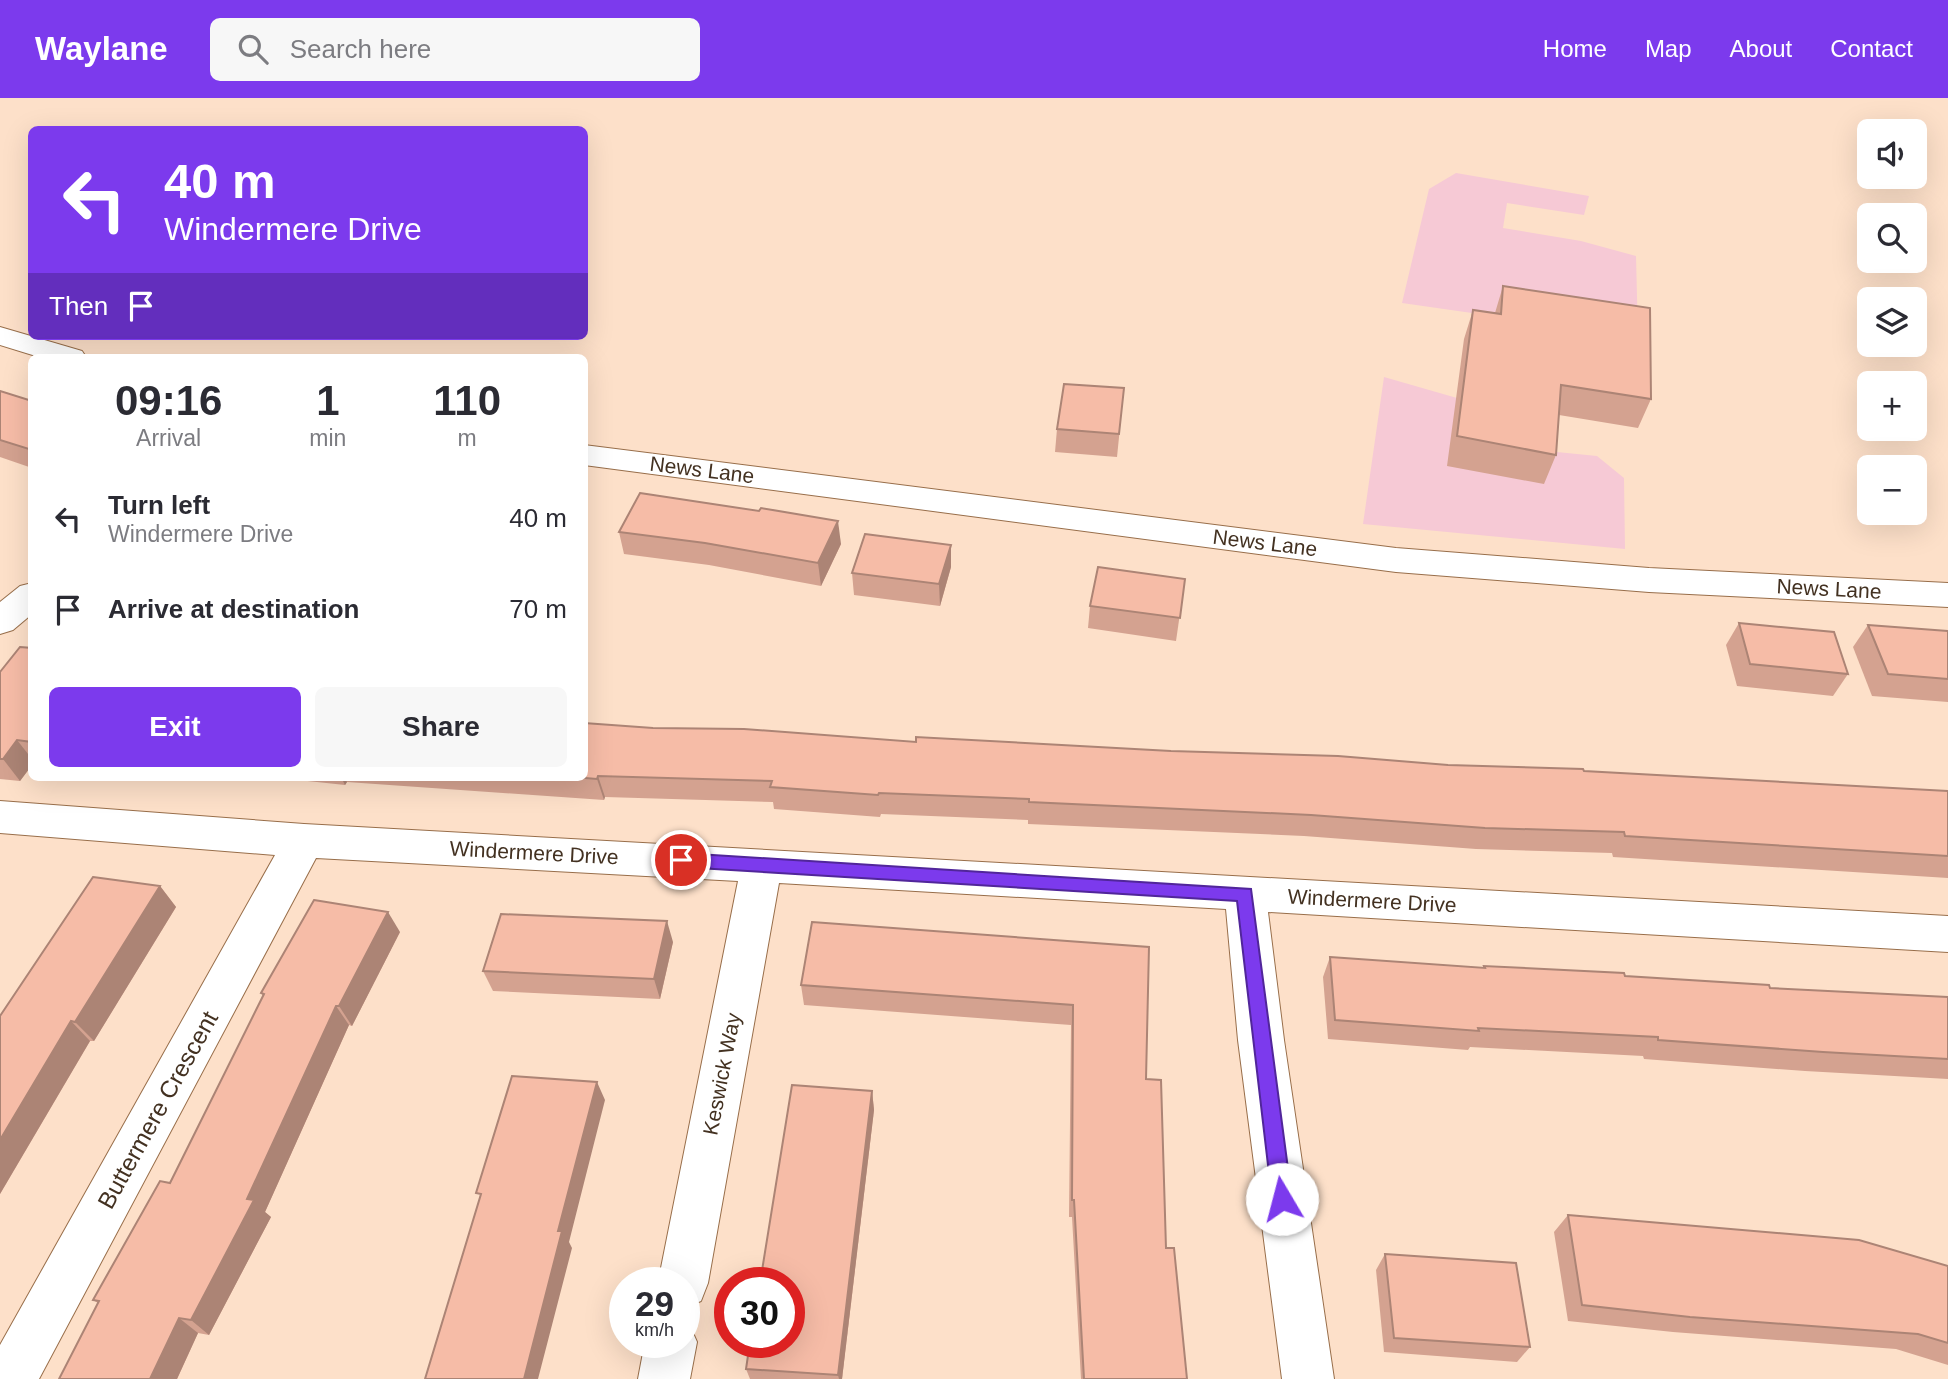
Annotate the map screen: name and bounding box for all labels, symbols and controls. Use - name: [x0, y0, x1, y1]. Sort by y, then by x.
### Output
- search box: [210, 18, 700, 81]
- text: Waylane: [35, 30, 168, 67]
- icon: search: [234, 30, 272, 68]
- text: Search here: [290, 34, 431, 64]
- text: Home: [1543, 35, 1607, 62]
- text: Map: [1645, 35, 1692, 62]
- text: About: [1730, 35, 1792, 62]
- text: Contact: [1830, 35, 1913, 62]
- map controls: [1857, 119, 1927, 525]
- button: sound: [1857, 119, 1927, 189]
- icon: left: [49, 154, 140, 245]
- text: 40 m: [164, 154, 276, 208]
- button: search: [1857, 203, 1927, 273]
- text: Windermere Drive: [164, 211, 422, 247]
- icon: arrive: [122, 287, 160, 325]
- button: layers: [1857, 287, 1927, 357]
- text: Then: [49, 291, 108, 321]
- button: +: [1857, 371, 1927, 441]
- text: 09:16: [115, 377, 222, 424]
- text: 1: [316, 377, 340, 424]
- text: 110: [433, 377, 501, 424]
- text: Arrival: [136, 425, 201, 451]
- text: min: [309, 425, 346, 451]
- text: m: [458, 425, 477, 451]
- street label: News Lane: [649, 452, 756, 487]
- button: −: [1857, 455, 1927, 525]
- text: Turn left: [108, 490, 210, 520]
- icon: left: [49, 500, 87, 538]
- text: 40 m: [509, 503, 567, 533]
- text: Windermere Drive: [108, 521, 293, 547]
- street label: News Lane: [1212, 525, 1319, 560]
- street label: News Lane: [1776, 574, 1882, 603]
- icon: arrive: [49, 591, 87, 629]
- text: Arrive at destination: [108, 594, 359, 624]
- text: 70 m: [509, 594, 567, 624]
- button: Exit: [49, 687, 301, 767]
- button: Share: [315, 687, 567, 767]
- pin: [651, 830, 711, 890]
- street label: Windermere Drive: [449, 837, 619, 868]
- icon: arrive: [662, 841, 700, 879]
- street label: Windermere Drive: [1287, 885, 1457, 916]
- street label: Buttermere Crescent: [92, 1006, 223, 1213]
- street label: Keswick Way: [698, 1010, 745, 1137]
- position arrow: [1245, 1162, 1319, 1236]
- speed limit sign: 30: [714, 1267, 805, 1358]
- text: 29: [635, 1284, 674, 1323]
- text: km/h: [635, 1320, 674, 1340]

